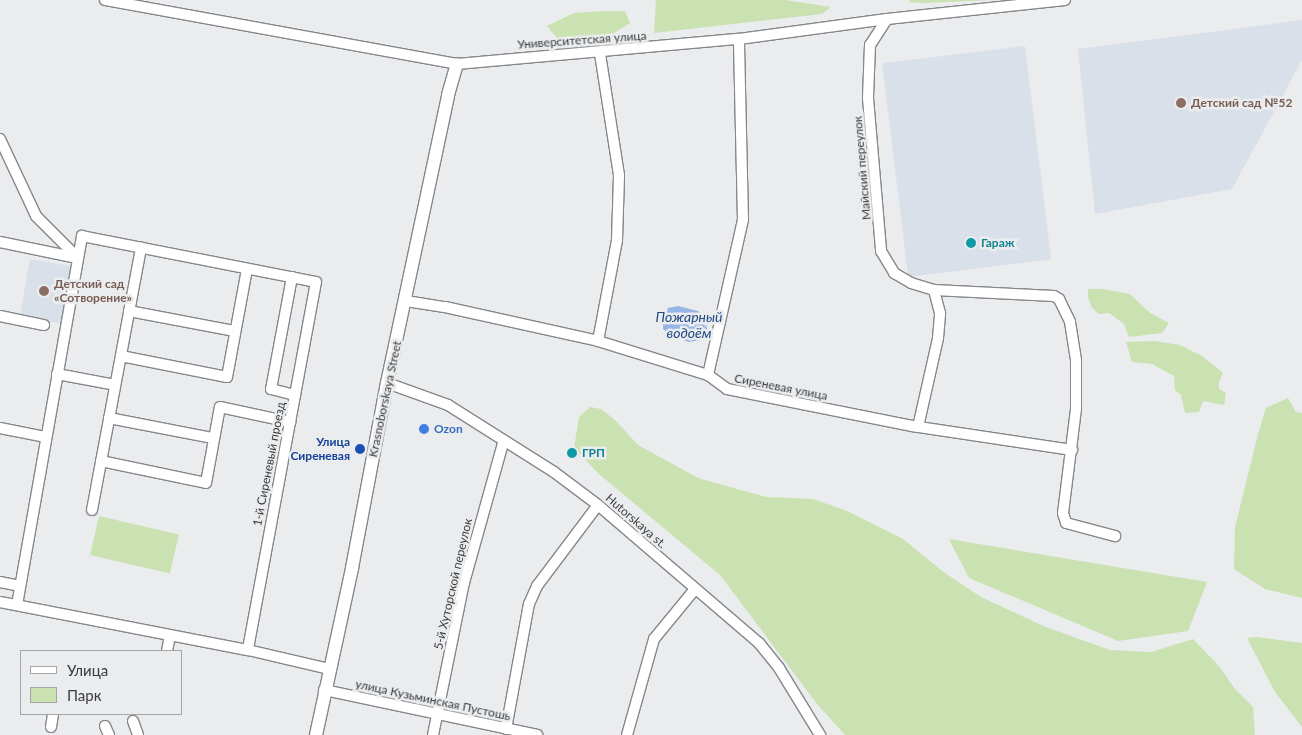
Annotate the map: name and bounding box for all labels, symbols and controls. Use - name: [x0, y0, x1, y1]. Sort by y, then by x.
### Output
- street label: Университетская улица: [517, 28, 647, 52]
- place label: Детский сад №52: [1191, 96, 1292, 110]
- marker: Детский сад №52: [1175, 97, 1187, 109]
- street label: Майский переулок: [850, 115, 874, 221]
- place label: Гараж: [981, 236, 1015, 250]
- marker: Гараж: [965, 237, 977, 249]
- place label: Детский сад «Сотворение»: [54, 277, 132, 305]
- marker: Детский сад «Сотворение»: [38, 285, 50, 297]
- water label: Пожарный водоём: [656, 309, 722, 342]
- street label: Krasnoborskaya Street: [366, 340, 404, 458]
- street label: Сиреневая улица: [733, 371, 829, 403]
- street label: 1-й Сиреневый проезд: [250, 401, 288, 527]
- place label: Ozon: [434, 422, 463, 436]
- marker: Ozon: [418, 423, 430, 435]
- place label: Улица Сиреневая: [290, 435, 350, 463]
- marker: Улица Сиреневая: [354, 443, 366, 455]
- place label: ГРП: [582, 446, 605, 460]
- marker: ГРП: [566, 447, 578, 459]
- street label: Hutorskaya st.: [603, 491, 669, 551]
- street label: 5-й Хуторской переулок: [431, 517, 475, 651]
- legend: [20, 650, 182, 715]
- text: Улица: [67, 661, 108, 679]
- street label: улица Кузьминская Пустошь: [354, 677, 512, 723]
- text: Парк: [67, 686, 101, 704]

